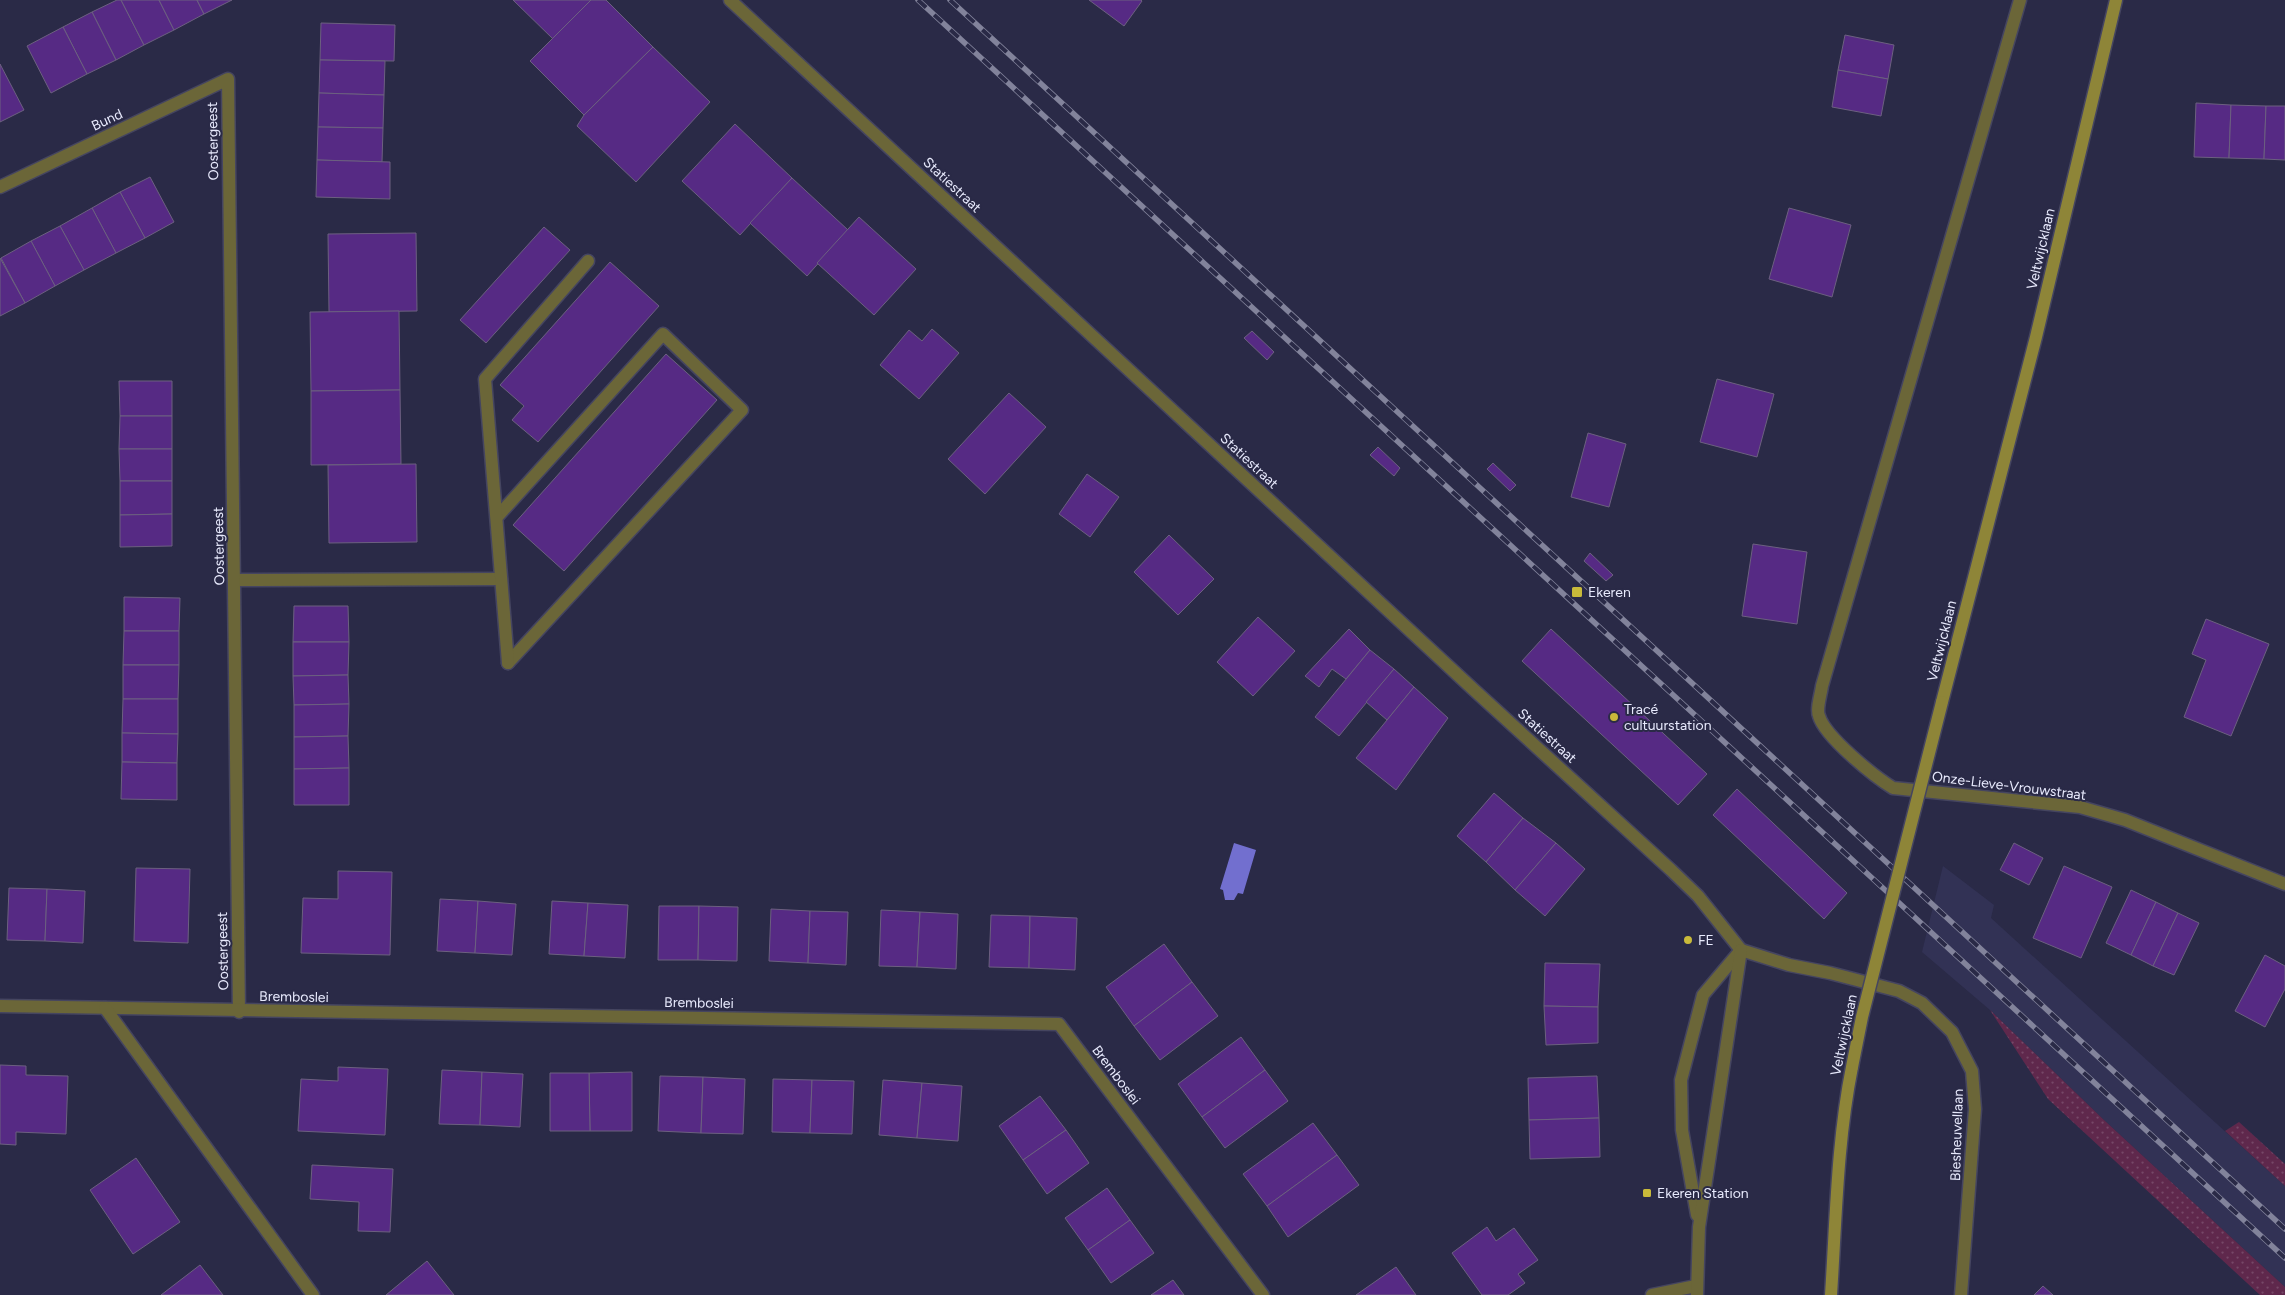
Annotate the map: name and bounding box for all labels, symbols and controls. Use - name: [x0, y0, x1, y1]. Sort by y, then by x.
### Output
- street label: Oostergeest: [204, 102, 222, 180]
- street label: Bund: [89, 105, 125, 135]
- street label: Statiestraat: [919, 154, 985, 216]
- street label: Veltwijcklaan: [2023, 207, 2059, 291]
- street label: Statiestraat: [1216, 430, 1282, 492]
- street label: Oostergeest: [210, 507, 228, 585]
- place label: Ekeren: [1588, 584, 1631, 601]
- marker: Ekeren: [1570, 585, 1584, 599]
- street label: Veltwijcklaan: [1924, 599, 1960, 683]
- place label: Tracé cultuurstation: [1624, 701, 1712, 734]
- street label: Statiestraat: [1514, 705, 1580, 767]
- marker: Tracé cultuurstation: [1608, 711, 1620, 723]
- street label: Onze-Lieve-Vrouwstraat: [1931, 768, 2087, 804]
- street label: Oostergeest: [214, 912, 232, 990]
- place label: FE: [1698, 932, 1714, 949]
- marker: FE: [1682, 934, 1694, 946]
- street label: Bremboslei: [259, 988, 329, 1006]
- street label: Veltwijcklaan: [1827, 993, 1861, 1077]
- street label: Bremboslei: [664, 994, 734, 1012]
- street label: Bremboslei: [1088, 1042, 1144, 1108]
- street label: Biesheuvellaan: [1947, 1088, 1967, 1181]
- place label: Ekeren Station: [1657, 1185, 1749, 1202]
- marker: Ekeren Station: [1641, 1187, 1653, 1199]

